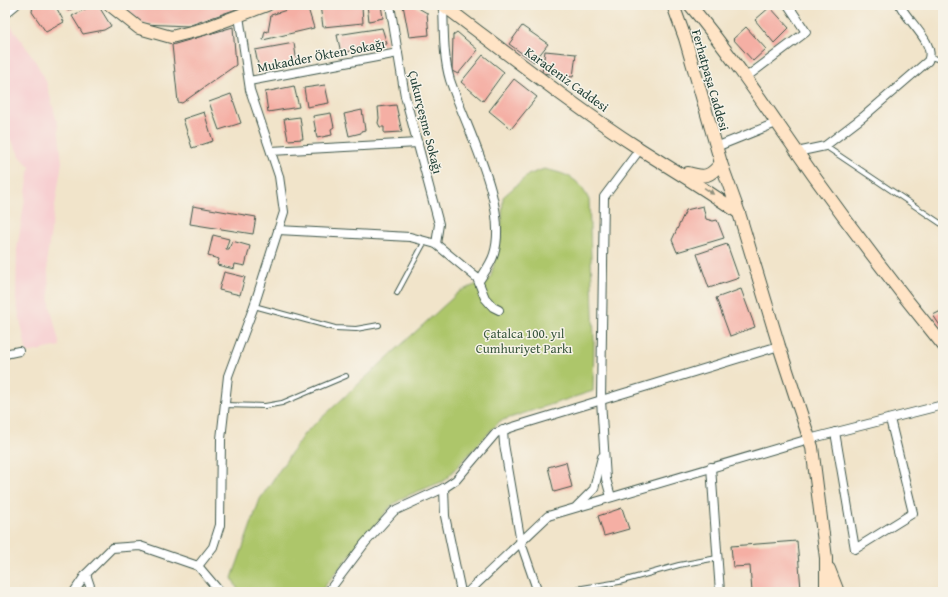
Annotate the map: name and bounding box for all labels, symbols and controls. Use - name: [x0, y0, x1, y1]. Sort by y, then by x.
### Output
- street label: Ferhatpaşa Caddesi: [687, 27, 734, 133]
- street label: Mukadder Ökten Sokağı: [256, 34, 387, 77]
- street label: Karadeniz Caddesi: [521, 42, 613, 117]
- street label: Çukurçeşme Sokağı: [404, 69, 448, 176]
- one-way arrow: [704, 187, 714, 195]
- park label: Çatalca 100. yıl Cumhuriyet Parkı: [476, 324, 573, 358]

